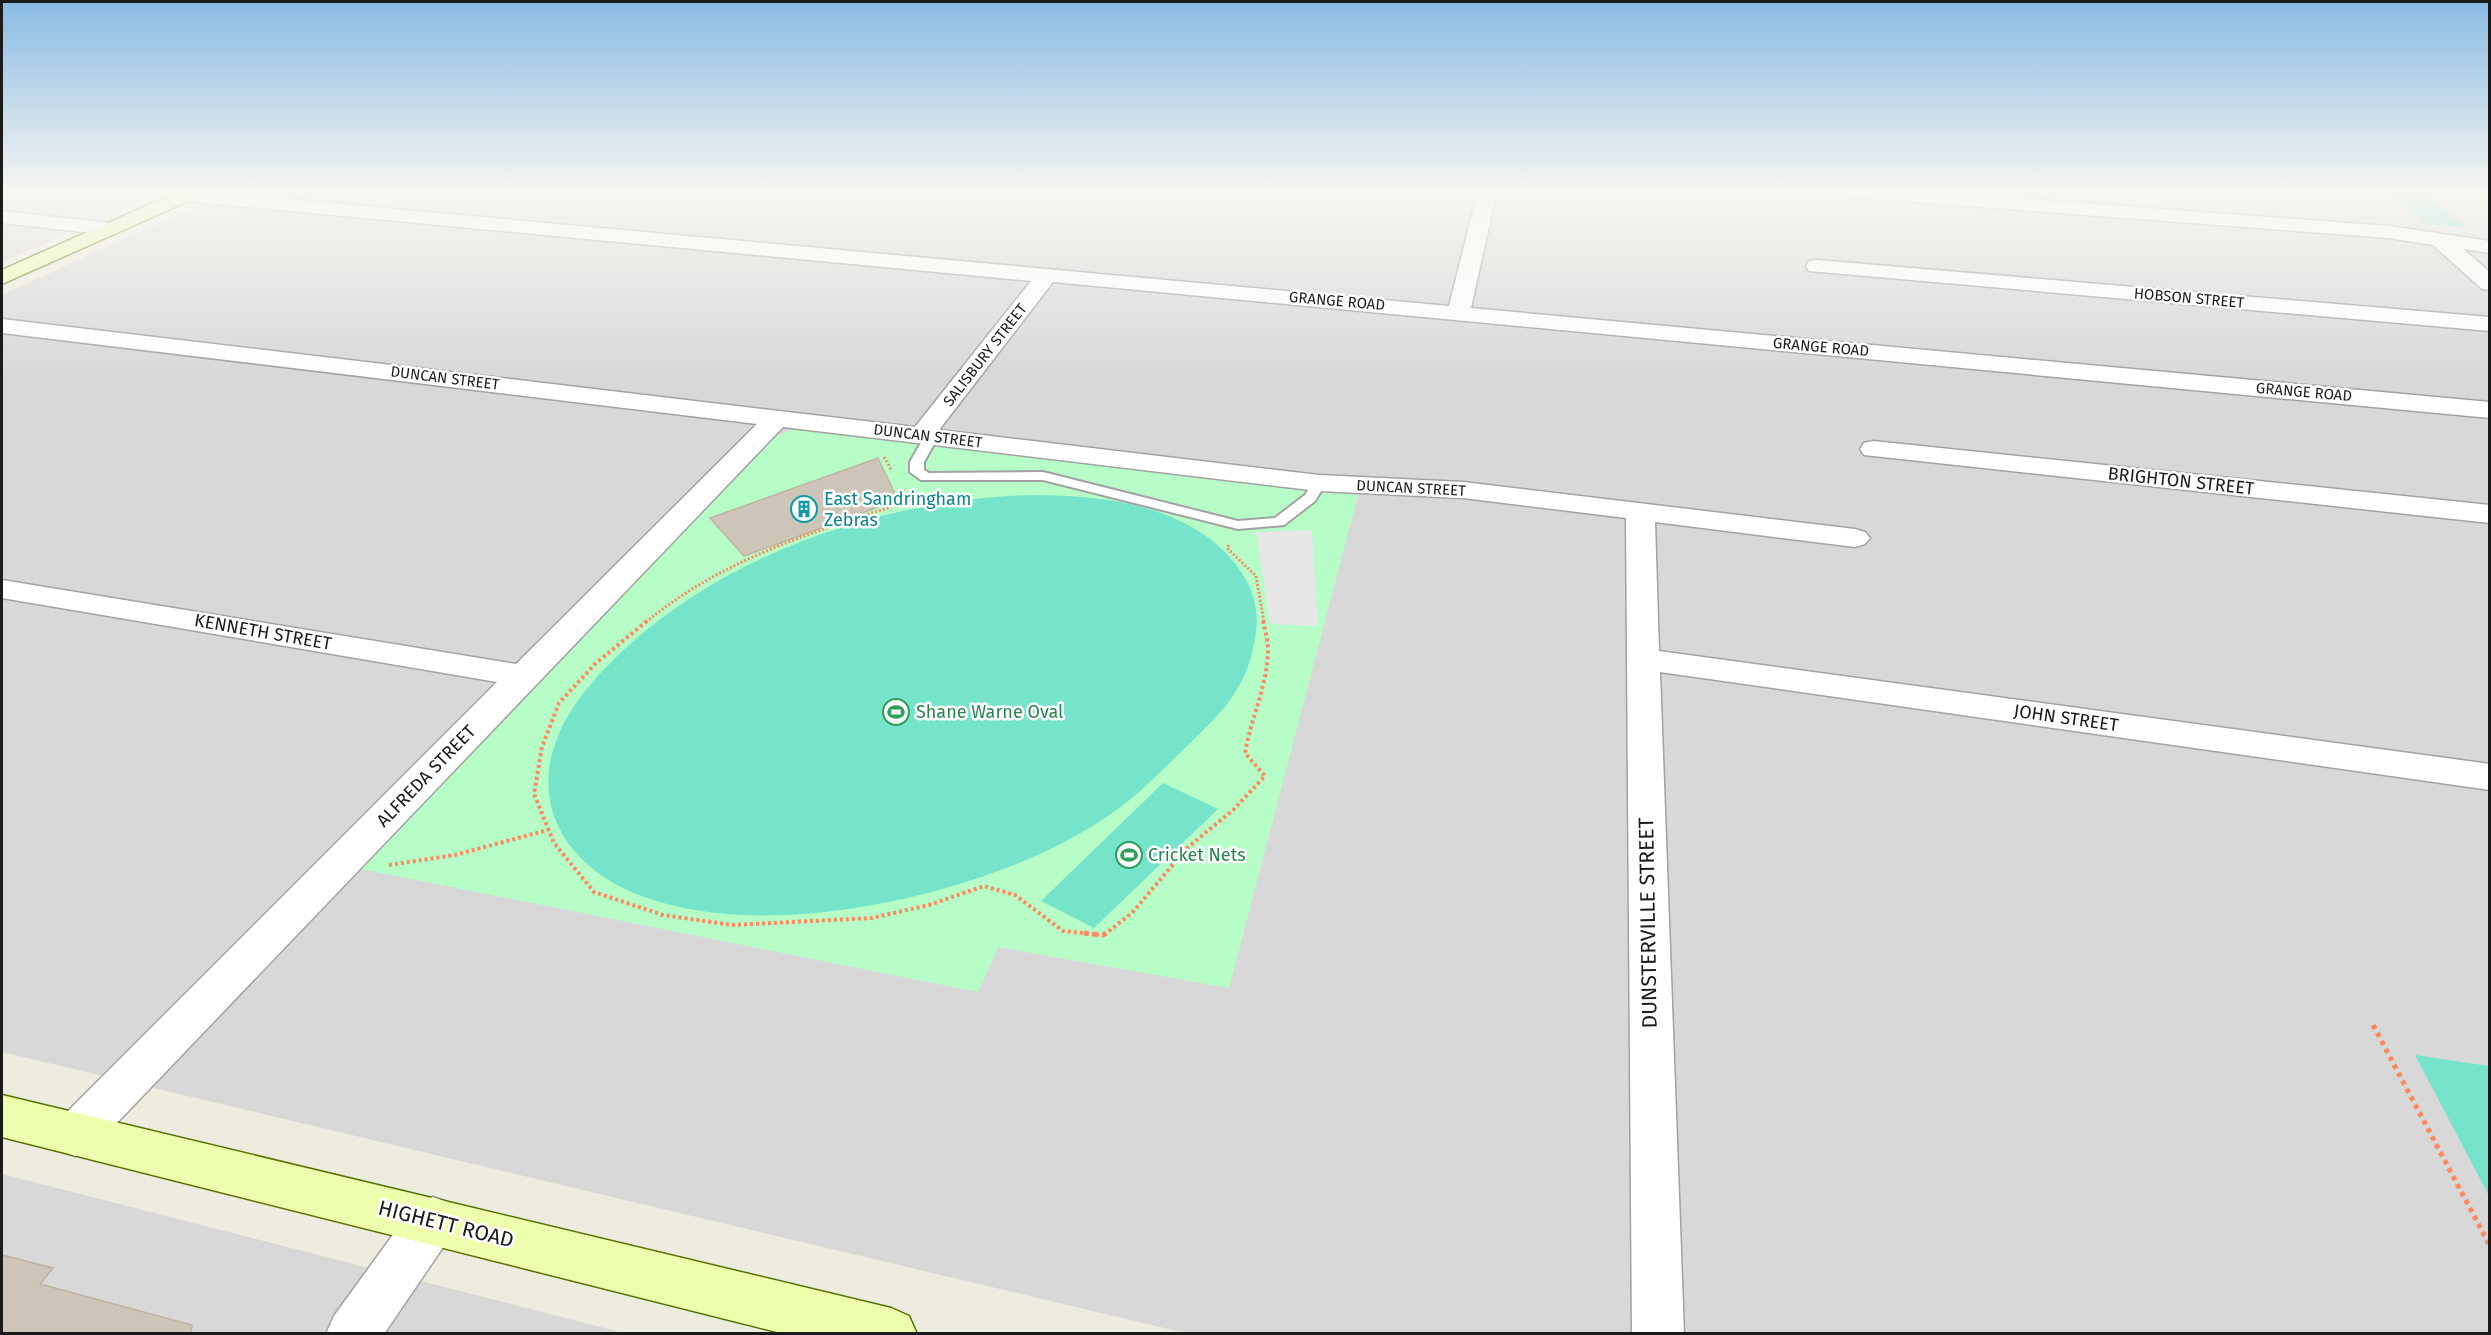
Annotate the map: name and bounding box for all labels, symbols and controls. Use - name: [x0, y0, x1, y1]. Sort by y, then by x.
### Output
- street label: HOBSON STREET: [2133, 284, 2245, 312]
- street label: GRANGE ROAD: [1288, 288, 1386, 314]
- street label: SALISBURY STREET: [939, 300, 1031, 410]
- street label: GRANGE ROAD: [1772, 334, 1870, 360]
- street label: DUNCAN STREET: [390, 362, 501, 394]
- street label: GRANGE ROAD: [2255, 379, 2353, 405]
- street label: DUNCAN STREET: [873, 420, 984, 452]
- street label: BRIGHTON STREET: [2107, 462, 2256, 500]
- street label: DUNCAN STREET: [1356, 476, 1466, 500]
- place label: East Sandringham Zebras: [824, 488, 971, 531]
- building icon: East Sandringham Zebras: [789, 494, 819, 524]
- street label: KENNETH STREET: [193, 609, 334, 655]
- sports icon: Shane Warne Oval: [881, 697, 911, 727]
- street label: JOHN STREET: [2012, 700, 2120, 736]
- place label: Shane Warne Oval: [916, 701, 1063, 723]
- street label: ALFREDA STREET: [372, 720, 481, 832]
- street label: DUNSTERVILLE STREET: [1633, 817, 1663, 1029]
- sports icon: Cricket Nets: [1114, 840, 1144, 870]
- place label: Cricket Nets: [1148, 844, 1246, 866]
- street label: HIGHETT ROAD: [375, 1195, 517, 1253]

